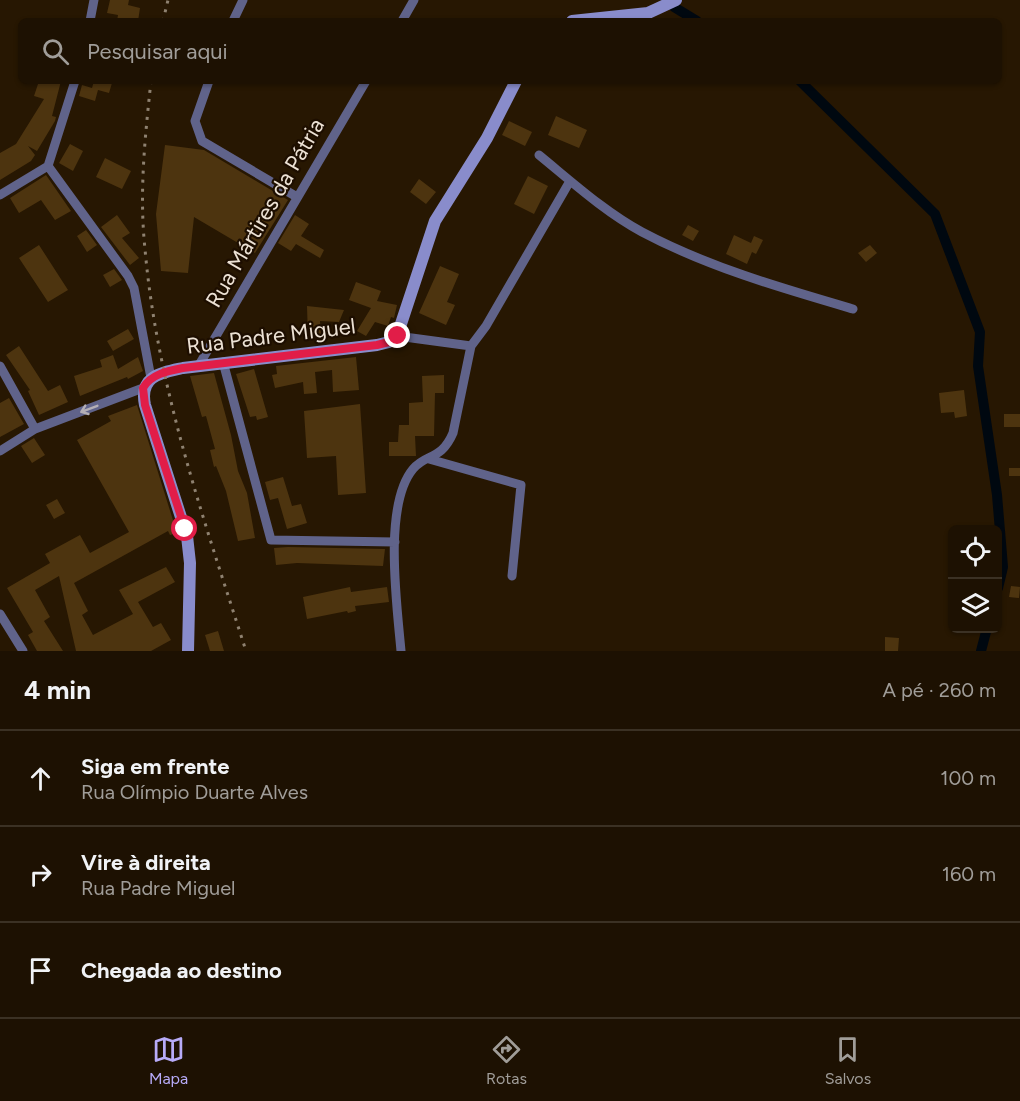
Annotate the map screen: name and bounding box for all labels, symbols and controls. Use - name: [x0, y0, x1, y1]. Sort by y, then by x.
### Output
- search box: [18, 18, 1002, 84]
- icon: search: [39, 35, 72, 68]
- text: Pesquisar aqui: [87, 38, 228, 65]
- street label: Rua Mártires da Pátria: [200, 114, 330, 312]
- street label: Rua Padre Miguel: [185, 312, 357, 360]
- route end: [384, 322, 410, 348]
- one-way arrow: [80, 404, 98, 415]
- route start: [171, 515, 197, 541]
- map controls: [948, 525, 1002, 633]
- button: locate: [948, 525, 1002, 579]
- button: layers: [948, 579, 1002, 633]
- text: 4 min: [24, 674, 91, 706]
- text: A pé · 260 m: [883, 678, 996, 702]
- text: Siga em frente: [81, 753, 229, 780]
- icon: ahead: [24, 762, 57, 795]
- text: 100 m: [940, 766, 996, 790]
- text: Rua Olímpio Duarte Alves: [81, 780, 308, 804]
- text: Vire à direita: [81, 849, 211, 876]
- icon: right: [24, 858, 57, 891]
- text: 160 m: [942, 862, 996, 886]
- text: Rua Padre Miguel: [81, 876, 236, 900]
- icon: arrive: [24, 954, 57, 987]
- text: Chegada ao destino: [81, 957, 282, 984]
- tab: Mapa: [149, 1033, 188, 1088]
- tab: Rotas: [486, 1033, 527, 1088]
- tab: Salvos: [825, 1033, 871, 1088]

